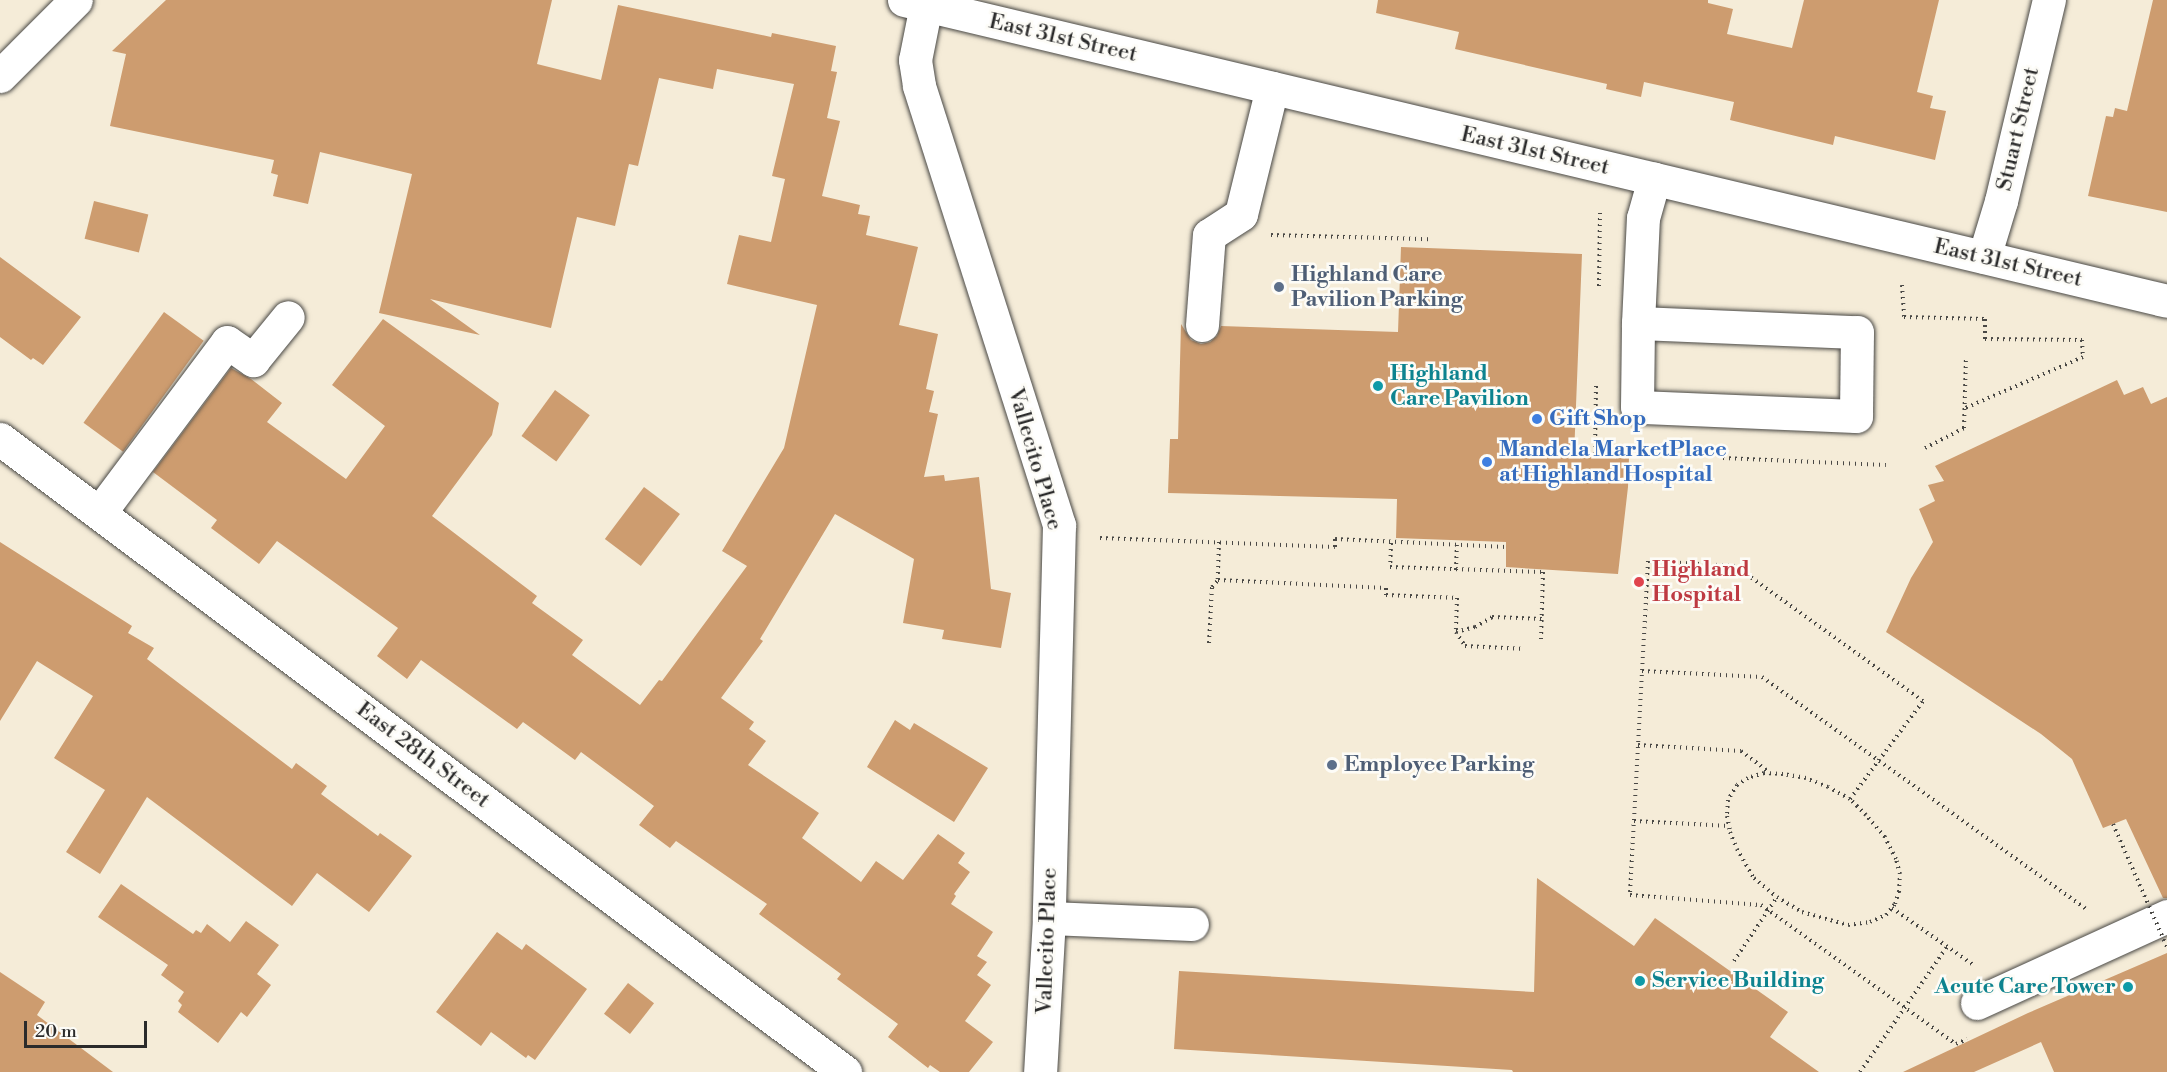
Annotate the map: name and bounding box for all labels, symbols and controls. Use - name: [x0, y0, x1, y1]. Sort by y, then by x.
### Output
- street label: East 31st Street: [986, 8, 1140, 68]
- street label: Stuart Street: [1991, 65, 2045, 193]
- street label: East 31st Street: [1458, 121, 1612, 181]
- street label: East 31st Street: [1931, 233, 2085, 293]
- place label: Highland Care Pavilion Parking: [1291, 261, 1463, 312]
- marker: Highland Care Pavilion Parking: [1272, 280, 1286, 294]
- place label: Highland Care Pavilion: [1390, 360, 1529, 412]
- marker: Highland Care Pavilion: [1371, 379, 1385, 393]
- street label: Vallecito Place: [1002, 385, 1068, 533]
- place label: Gift Shop: [1549, 406, 1646, 432]
- marker: Gift Shop: [1530, 412, 1544, 426]
- place label: Mandela MarketPlace at Highland Hospital: [1499, 436, 1727, 488]
- marker: Mandela MarketPlace at Highland Hospital: [1480, 455, 1494, 469]
- place label: Highland Hospital: [1652, 556, 1750, 608]
- marker: Highland Hospital: [1630, 573, 1648, 591]
- street label: East 28th Street: [351, 696, 495, 814]
- place label: Employee Parking: [1344, 752, 1534, 778]
- marker: Employee Parking: [1325, 758, 1339, 772]
- street label: Vallecito Place: [1031, 867, 1063, 1015]
- place label: Service Building: [1652, 968, 1824, 994]
- marker: Service Building: [1633, 974, 1647, 988]
- place label: Acute Care Tower: [1934, 974, 2116, 1000]
- marker: Acute Care Tower: [2121, 980, 2135, 994]
- scale bar: [27, 1009, 150, 1047]
- text: 20 m: [35, 1020, 77, 1043]

